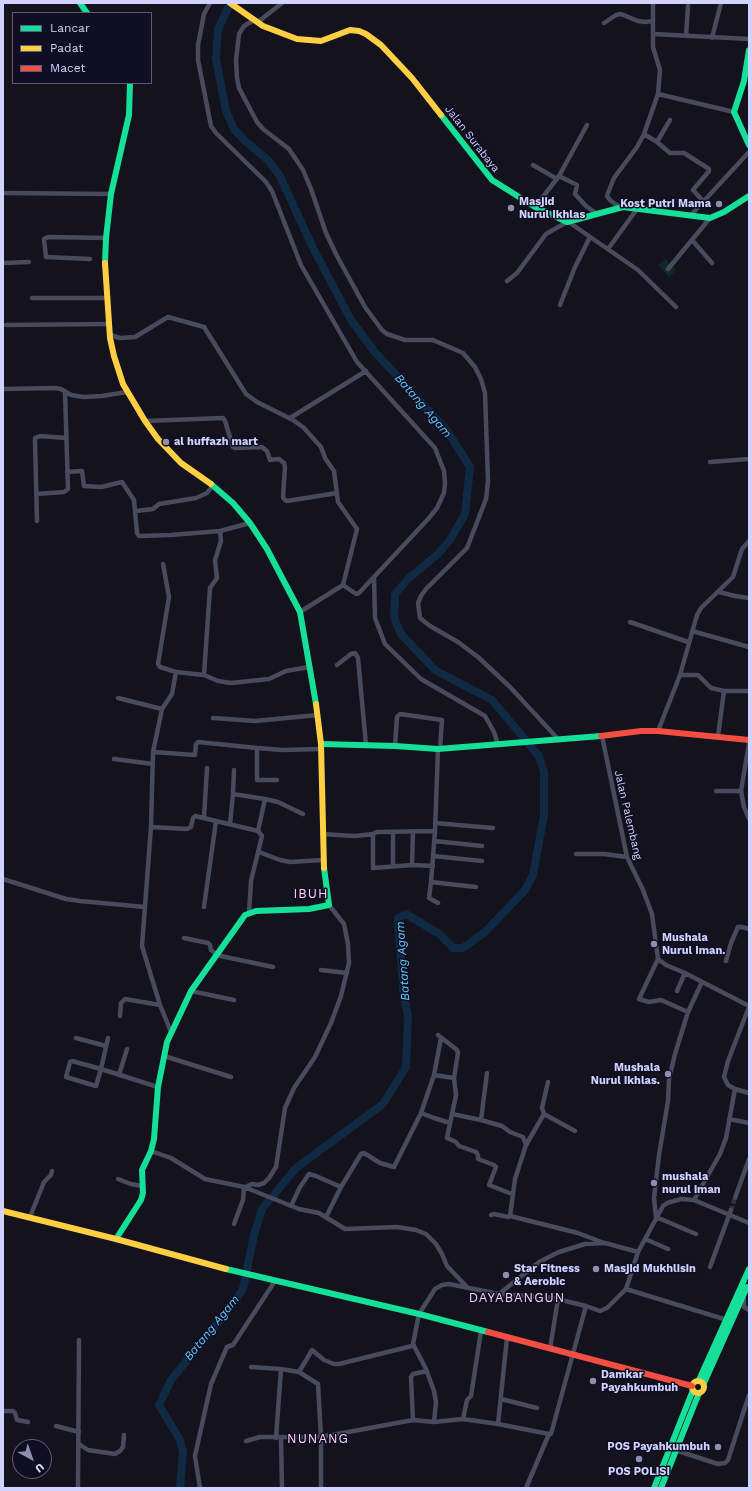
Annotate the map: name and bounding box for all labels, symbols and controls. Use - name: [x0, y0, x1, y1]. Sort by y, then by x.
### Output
- legend: [12, 12, 152, 84]
- text: Lancar: [50, 21, 90, 35]
- text: Padat: [50, 41, 83, 55]
- text: Macet: [50, 61, 85, 75]
- street label: Jalan Surabaya: [442, 103, 502, 175]
- place label: Masjid Nurul Ikhlas: [519, 195, 585, 221]
- place label: Kost Putri Mama: [620, 197, 711, 211]
- marker: Kost Putri Mama: [714, 199, 724, 209]
- marker: Masjid Nurul Ikhlas: [506, 203, 516, 213]
- water label: Batang Agam: [391, 371, 455, 441]
- place label: al huffazh mart: [174, 435, 258, 449]
- marker: al huffazh mart: [161, 437, 171, 447]
- street label: Jalan Palembang: [611, 769, 645, 861]
- district label: IBUH: [293, 886, 329, 902]
- water label: Batang Agam: [393, 921, 413, 1001]
- place label: Mushala Nurul Iman.: [662, 931, 725, 957]
- marker: Mushala Nurul Iman.: [649, 939, 659, 949]
- place label: Mushala Nurul ikhlas.: [591, 1061, 660, 1087]
- marker: Mushala Nurul ikhlas.: [663, 1069, 673, 1079]
- place label: mushala nurul iman: [662, 1170, 721, 1196]
- marker: mushala nurul iman: [649, 1178, 659, 1188]
- place label: Star Fitness & Aerobic: [514, 1262, 580, 1288]
- place label: Masjid Mukhlisin: [604, 1262, 696, 1276]
- marker: Masjid Mukhlisin: [591, 1264, 601, 1274]
- marker: Star Fitness & Aerobic: [501, 1270, 511, 1280]
- district label: DAYABANGUN: [469, 1290, 565, 1306]
- water label: Batang Agam: [181, 1293, 243, 1363]
- place label: Damkar Payahkumbuh: [601, 1368, 678, 1394]
- marker: Damkar Payahkumbuh: [588, 1376, 598, 1386]
- district label: NUNANG: [287, 1431, 349, 1447]
- north arrow: [12, 1439, 52, 1479]
- place label: POS Payahkumbuh: [607, 1440, 710, 1454]
- marker: POS Payahkumbuh: [713, 1442, 723, 1452]
- marker: POS POLISI: [634, 1454, 644, 1464]
- text: U: [32, 1460, 47, 1475]
- place label: POS POLISI: [608, 1465, 670, 1479]

